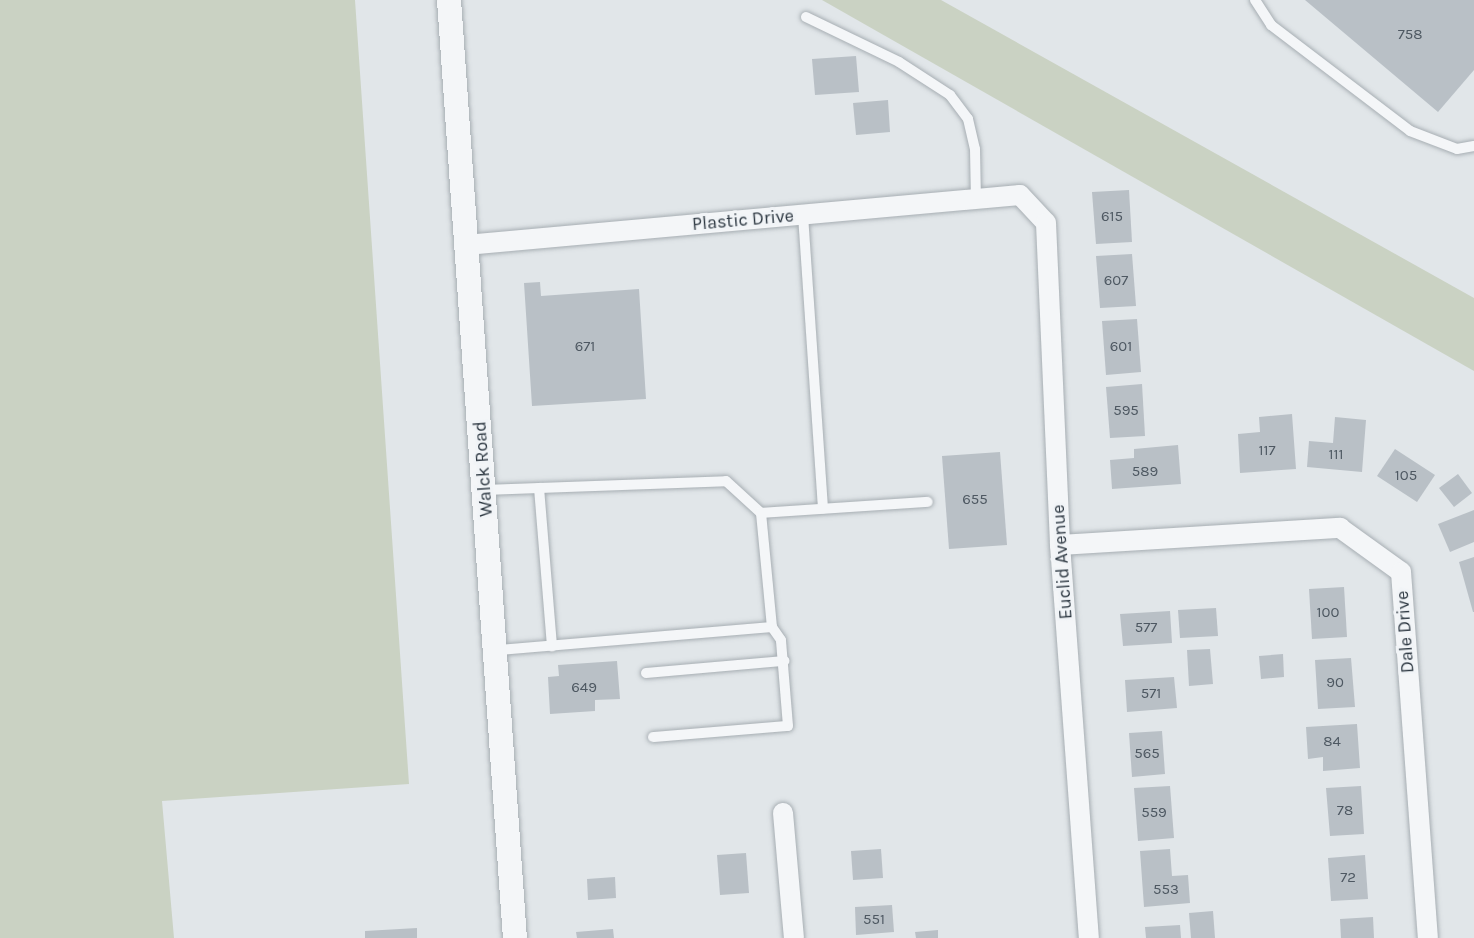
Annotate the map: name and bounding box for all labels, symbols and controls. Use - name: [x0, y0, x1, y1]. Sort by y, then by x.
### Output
- house number: 758: [1398, 26, 1422, 44]
- street label: Plastic Drive: [691, 205, 795, 235]
- house number: 615: [1101, 208, 1123, 226]
- house number: 607: [1104, 272, 1128, 290]
- house number: 671: [575, 338, 595, 356]
- house number: 601: [1110, 338, 1132, 356]
- house number: 595: [1113, 402, 1139, 420]
- street label: Walck Road: [469, 421, 497, 517]
- house number: 117: [1259, 442, 1275, 460]
- house number: 111: [1329, 446, 1343, 464]
- house number: 589: [1132, 463, 1158, 481]
- house number: 105: [1395, 467, 1417, 485]
- house number: 655: [962, 491, 988, 509]
- street label: Euclid Avenue: [1047, 504, 1077, 620]
- street label: Dale Drive: [1391, 590, 1419, 674]
- house number: 100: [1317, 604, 1339, 622]
- house number: 577: [1135, 619, 1157, 637]
- house number: 90: [1326, 674, 1344, 692]
- house number: 649: [571, 679, 597, 697]
- house number: 571: [1141, 685, 1161, 703]
- house number: 84: [1323, 733, 1341, 751]
- house number: 565: [1134, 745, 1160, 763]
- house number: 78: [1337, 802, 1353, 820]
- house number: 559: [1141, 804, 1167, 822]
- house number: 72: [1340, 869, 1356, 887]
- house number: 553: [1153, 881, 1179, 899]
- house number: 551: [863, 911, 885, 929]

